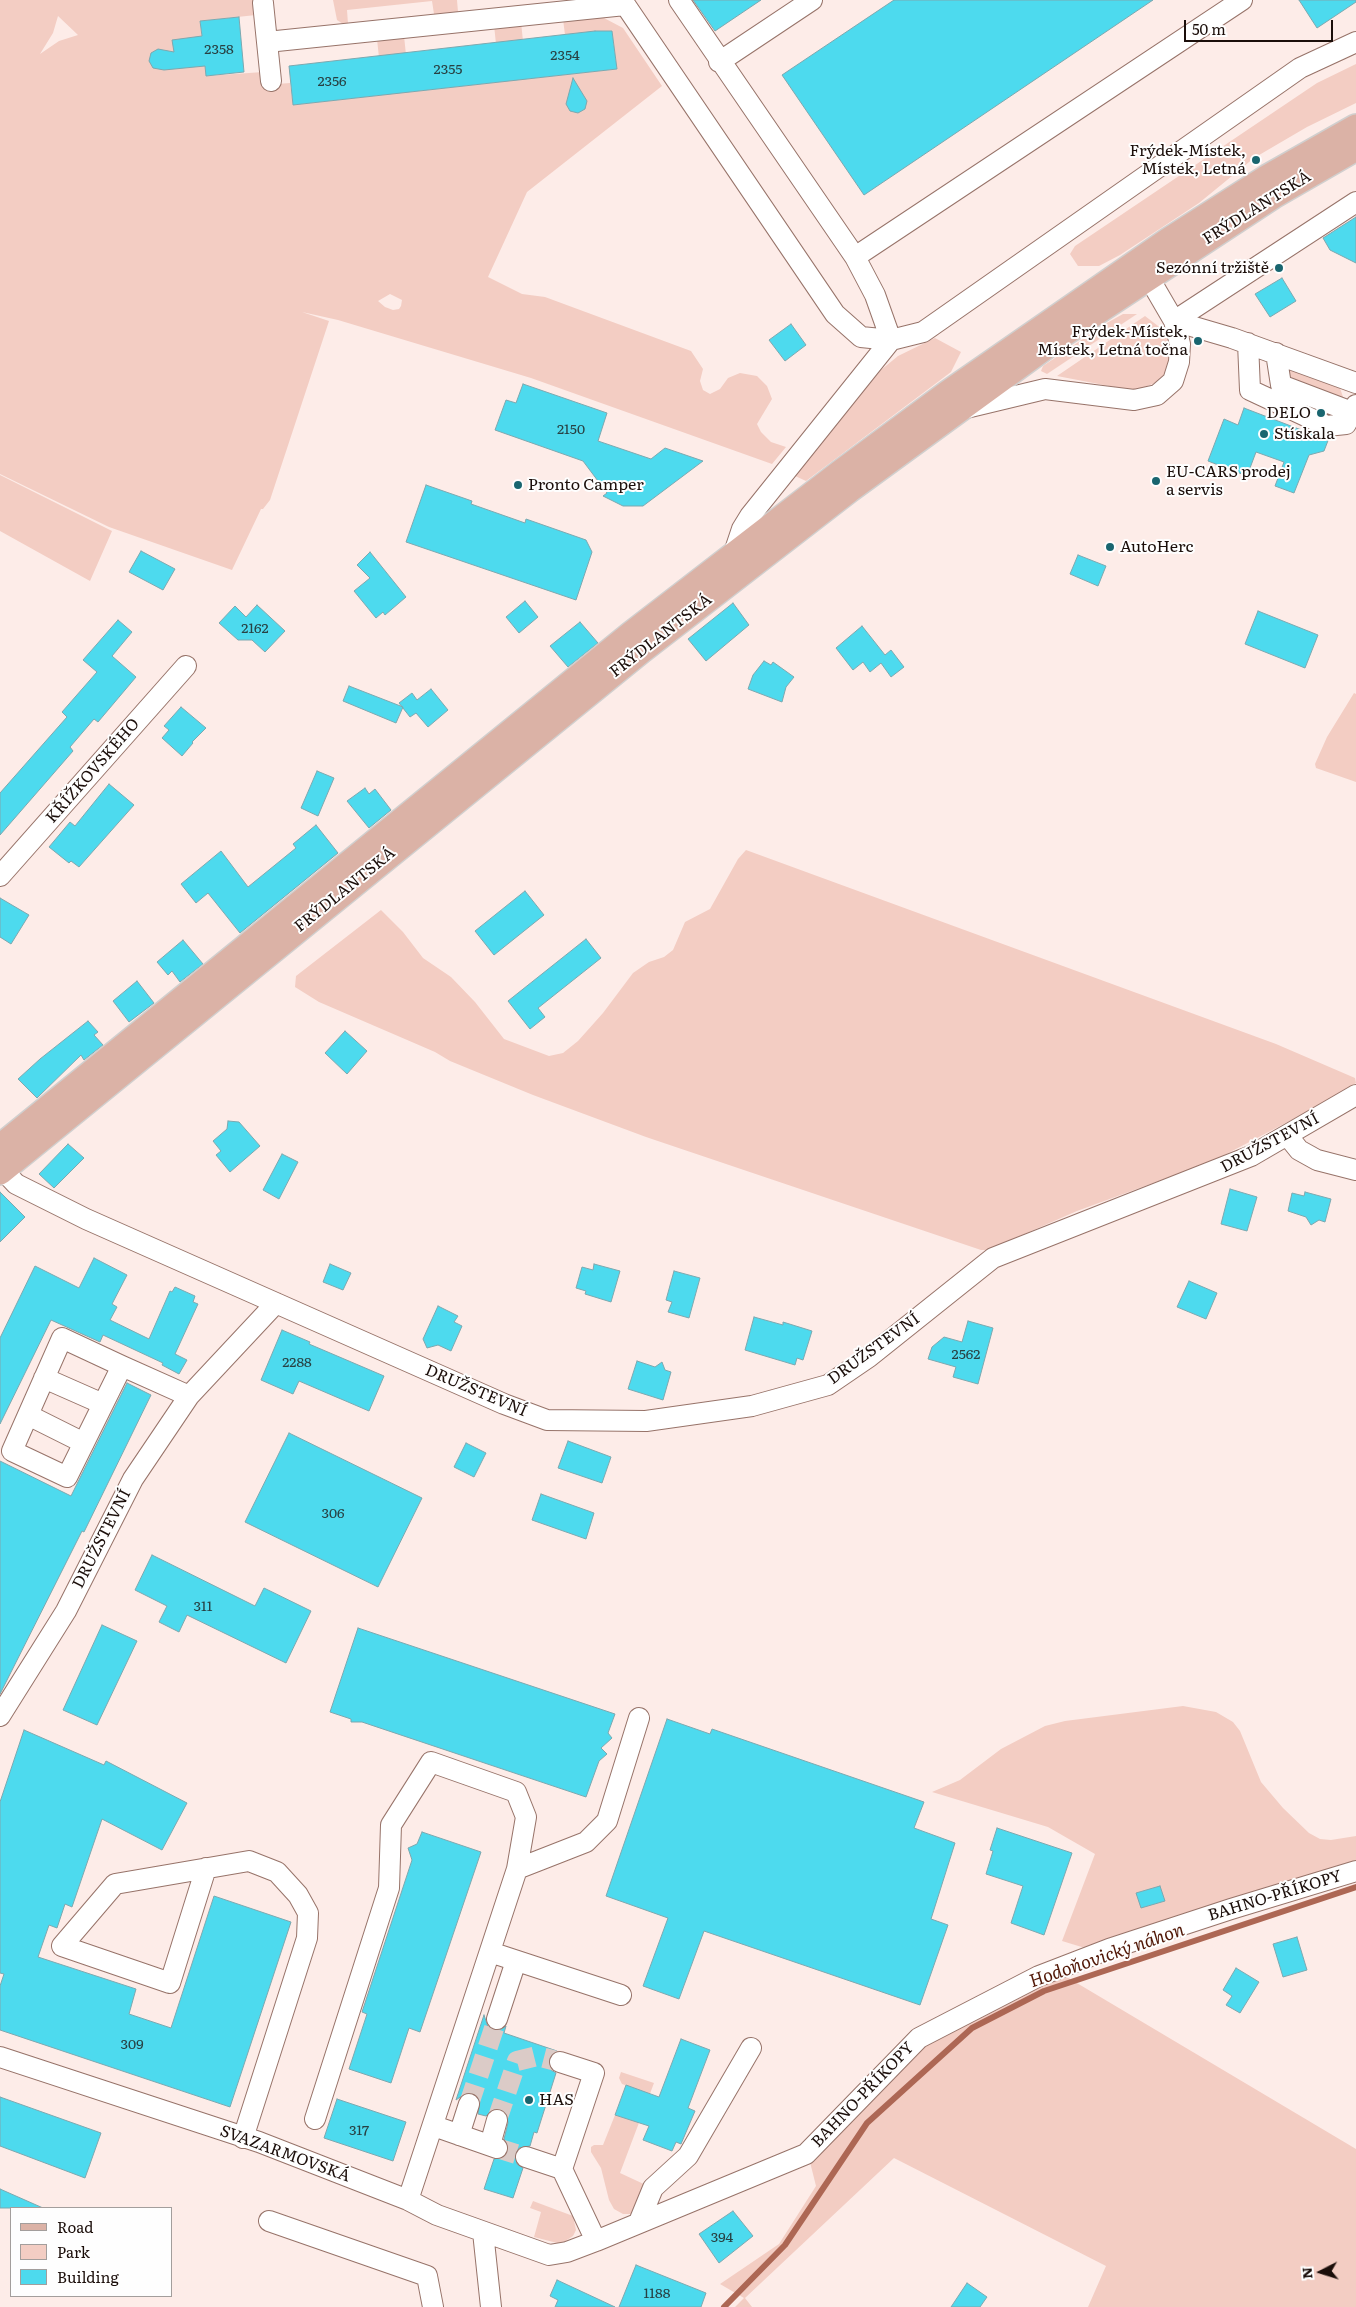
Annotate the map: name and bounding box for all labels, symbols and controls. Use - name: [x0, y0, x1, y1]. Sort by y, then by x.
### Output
- scale bar: [1186, 10, 1335, 42]
- text: 50 m: [1192, 17, 1226, 40]
- house number: 2358: [204, 42, 234, 58]
- house number: 2354: [550, 48, 580, 64]
- house number: 2355: [434, 62, 462, 78]
- house number: 2356: [317, 74, 347, 90]
- place label: Frýdek-Místek, Místek, Letná: [1130, 141, 1246, 179]
- marker: Frýdek-Místek, Místek, Letná: [1250, 154, 1262, 166]
- street label: FRÝDLANTSKÁ: [1199, 167, 1315, 249]
- place label: Sezónní tržiště: [1156, 258, 1269, 278]
- marker: Sezónní tržiště: [1273, 262, 1285, 274]
- place label: Frýdek-Místek, Místek, Letná točna: [1037, 322, 1188, 360]
- marker: Frýdek-Místek, Místek, Letná točna: [1192, 335, 1204, 347]
- place label: DELO: [1266, 403, 1311, 423]
- marker: DELO: [1315, 407, 1327, 419]
- house number: 2150: [557, 422, 585, 438]
- place label: Stískala: [1274, 424, 1335, 444]
- marker: Stískala: [1258, 428, 1270, 440]
- place label: EU-CARS prodej a servis: [1166, 462, 1291, 500]
- place label: Pronto Camper: [528, 475, 644, 495]
- marker: EU-CARS prodej a servis: [1150, 475, 1162, 487]
- marker: Pronto Camper: [512, 479, 524, 491]
- place label: AutoHerc: [1120, 537, 1193, 557]
- marker: AutoHerc: [1104, 541, 1116, 553]
- street label: FRÝDLANTSKÁ: [606, 590, 716, 682]
- house number: 2162: [241, 621, 269, 637]
- street label: KŘÍŽKOVSKÉHO: [42, 715, 144, 827]
- street label: FRÝDLANTSKÁ: [291, 844, 399, 936]
- street label: DRUŽSTEVNÍ: [1217, 1109, 1323, 1177]
- street label: DRUŽSTEVNÍ: [824, 1309, 924, 1389]
- house number: 2562: [952, 1347, 980, 1363]
- house number: 2288: [282, 1355, 312, 1371]
- street label: DRUŽSTEVNÍ: [422, 1361, 530, 1421]
- street label: DRUŽSTEVNÍ: [69, 1486, 135, 1592]
- house number: 306: [321, 1506, 345, 1522]
- house number: 311: [194, 1599, 212, 1615]
- street label: BAHNO-PŘÍKOPY: [1206, 1867, 1344, 1925]
- water label: Hodoňovický náhon: [1027, 1919, 1187, 1993]
- house number: 309: [120, 2037, 144, 2053]
- street label: BAHNO-PŘÍKOPY: [808, 2038, 918, 2152]
- place label: HAS: [539, 2090, 574, 2110]
- marker: HAS: [523, 2094, 535, 2106]
- street label: SVAZARMOVSKÁ: [217, 2122, 353, 2186]
- house number: 317: [349, 2123, 369, 2139]
- legend: [10, 2207, 172, 2297]
- text: Road: [57, 2215, 93, 2238]
- house number: 394: [711, 2230, 733, 2246]
- text: Park: [57, 2240, 90, 2263]
- north arrow: [1296, 2247, 1346, 2297]
- text: Building: [57, 2265, 119, 2288]
- text: N: [1296, 2267, 1317, 2280]
- house number: 1188: [644, 2286, 670, 2302]

